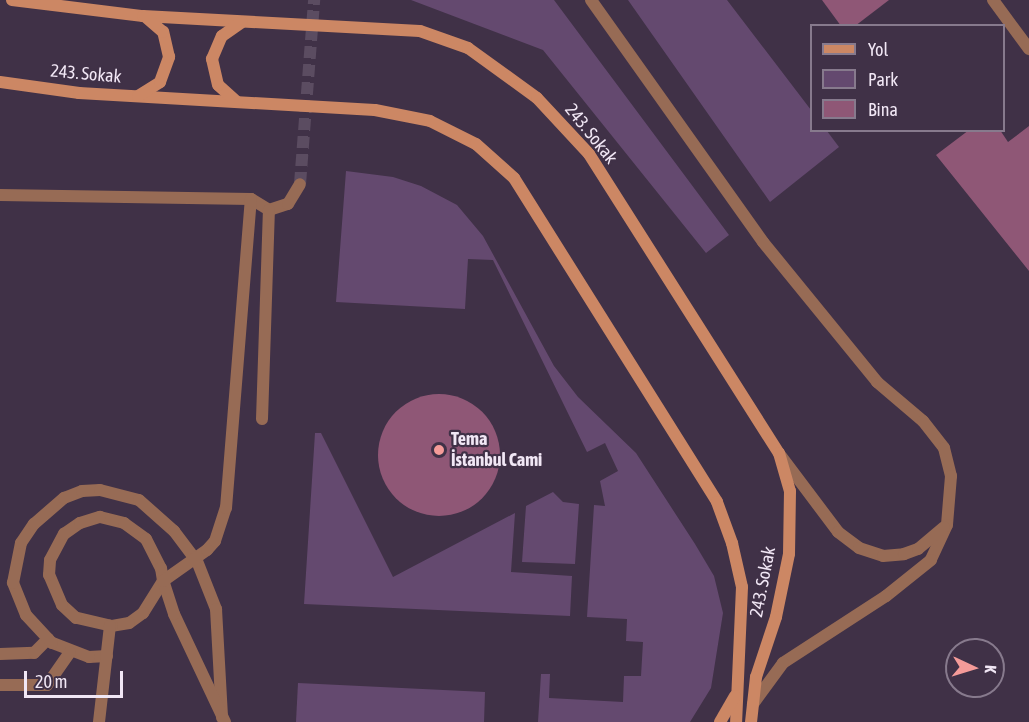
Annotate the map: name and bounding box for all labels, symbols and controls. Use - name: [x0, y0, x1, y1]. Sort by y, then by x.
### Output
- legend: [810, 24, 1005, 132]
- text: Yol: [868, 39, 888, 60]
- street label: 243. Sokak: [50, 60, 122, 88]
- text: Park: [868, 69, 898, 90]
- text: Bina: [868, 99, 898, 120]
- street label: 243. Sokak: [560, 100, 622, 168]
- place label: Tema İstanbul Cami: [451, 429, 542, 472]
- marker: Tema İstanbul Cami: [432, 443, 446, 457]
- street label: 243. Sokak: [746, 545, 780, 619]
- north arrow: [945, 638, 1005, 698]
- scale bar: [27, 659, 126, 697]
- text: K: [982, 665, 1000, 674]
- text: 20 m: [35, 671, 67, 692]

